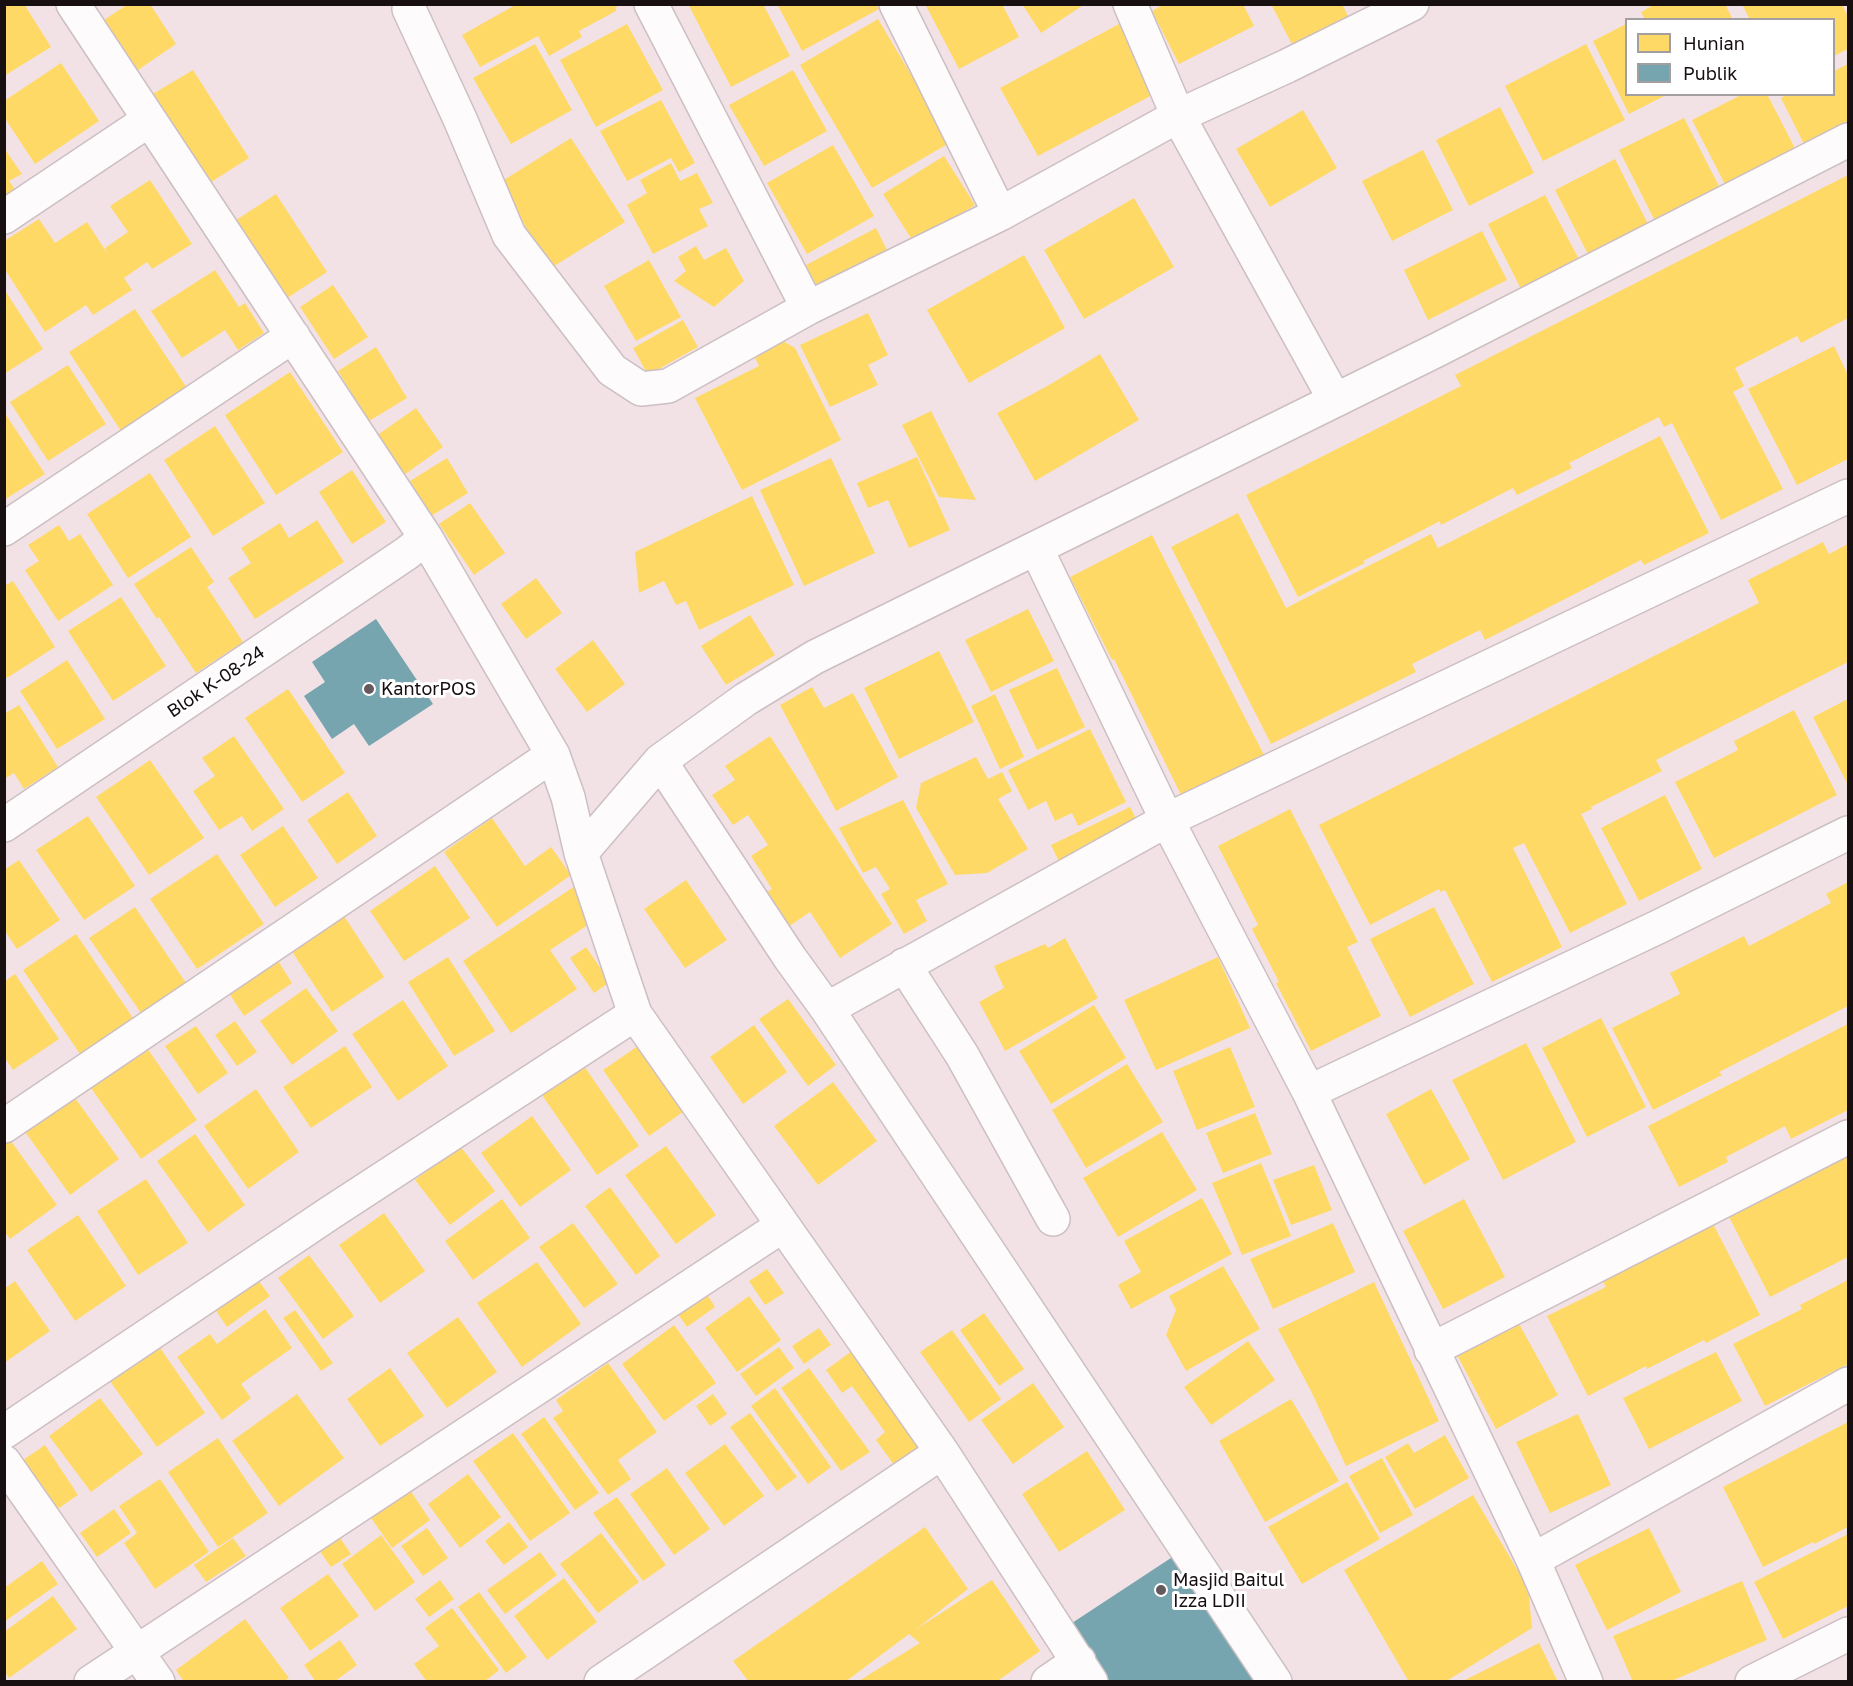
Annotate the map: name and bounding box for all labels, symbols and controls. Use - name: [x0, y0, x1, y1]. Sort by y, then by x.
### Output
- legend: [1625, 18, 1835, 96]
- text: Hunian: [1683, 32, 1745, 54]
- text: Publik: [1683, 62, 1738, 84]
- street label: Blok K-08-24: [163, 642, 269, 722]
- place label: KantorPOS: [381, 678, 476, 700]
- marker: KantorPOS: [362, 682, 376, 696]
- place label: Masjid Baitul Izza LDII: [1173, 1569, 1284, 1612]
- marker: Masjid Baitul Izza LDII: [1154, 1583, 1168, 1597]

